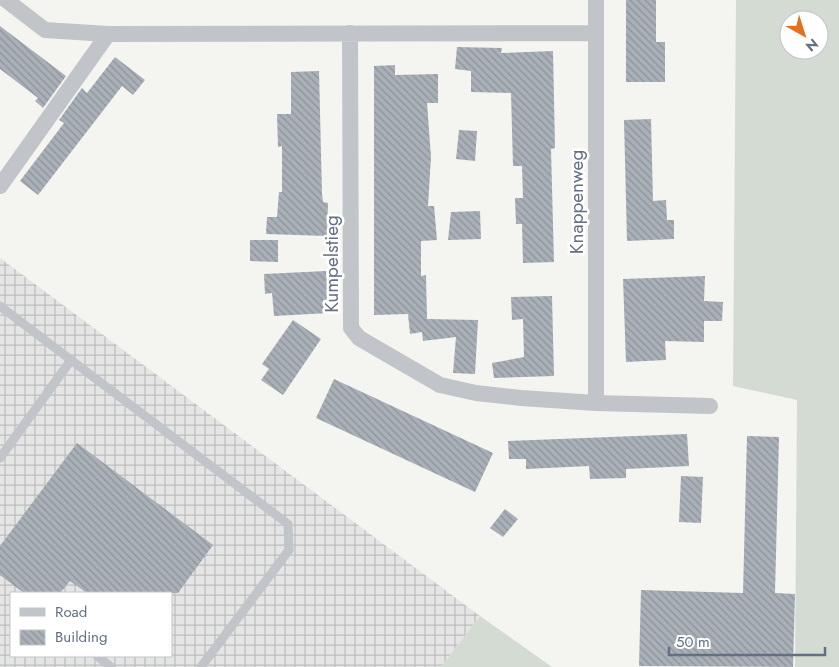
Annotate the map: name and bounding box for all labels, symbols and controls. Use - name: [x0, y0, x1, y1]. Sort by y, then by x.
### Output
- north arrow: [779, 10, 829, 60]
- text: N: [802, 34, 823, 56]
- street label: Knappenweg: [563, 150, 590, 254]
- street label: Kumpelstieg: [318, 215, 345, 313]
- legend: [10, 592, 172, 657]
- text: Road: [55, 601, 87, 623]
- scale bar: [669, 624, 825, 656]
- text: Building: [55, 626, 107, 648]
- text: 50 m: [676, 631, 710, 653]

